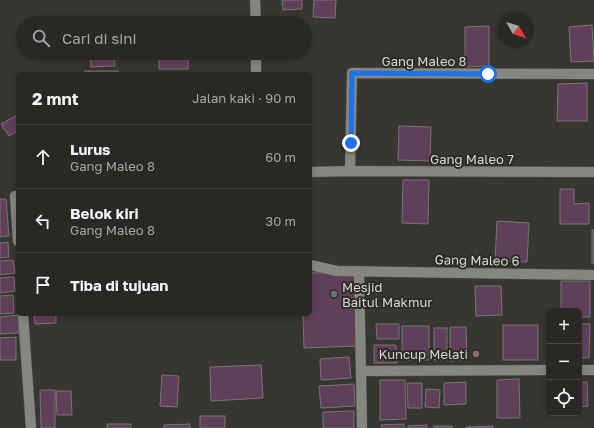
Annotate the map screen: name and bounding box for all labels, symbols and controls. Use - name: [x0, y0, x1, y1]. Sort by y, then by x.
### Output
- north arrow: [498, 12, 534, 48]
- search box: [16, 16, 312, 60]
- icon: search: [30, 27, 52, 49]
- text: Cari di sini: [62, 29, 137, 47]
- street label: Gang Maleo 8: [382, 53, 466, 69]
- route start: [479, 65, 497, 83]
- text: 2 mnt: [32, 88, 79, 109]
- text: Jalan kaki · 90 m: [192, 90, 296, 106]
- route end: [342, 134, 360, 152]
- text: Lurus: [70, 140, 111, 158]
- icon: ahead: [32, 146, 54, 168]
- text: 60 m: [265, 149, 296, 165]
- street label: Gang Maleo 7: [430, 151, 514, 167]
- text: Gang Maleo 8: [70, 158, 155, 174]
- text: Belok kiri: [70, 204, 139, 222]
- icon: left: [32, 210, 54, 232]
- text: 30 m: [266, 213, 296, 229]
- text: Gang Maleo 8: [70, 222, 155, 238]
- street label: Gang Maleo 6: [434, 251, 520, 269]
- icon: arrive: [32, 274, 54, 296]
- text: Tiba di tujuan: [70, 276, 168, 294]
- place label: Mesjid Baitul Makmur: [342, 279, 432, 310]
- marker: Mesjid Baitul Makmur: [329, 289, 339, 299]
- map controls: [546, 308, 582, 416]
- button: +: [546, 308, 582, 344]
- button: −: [546, 344, 582, 380]
- place label: Kuncup Melati: [378, 346, 468, 362]
- marker: Kuncup Melati: [471, 349, 481, 359]
- button: locate: [546, 380, 582, 416]

